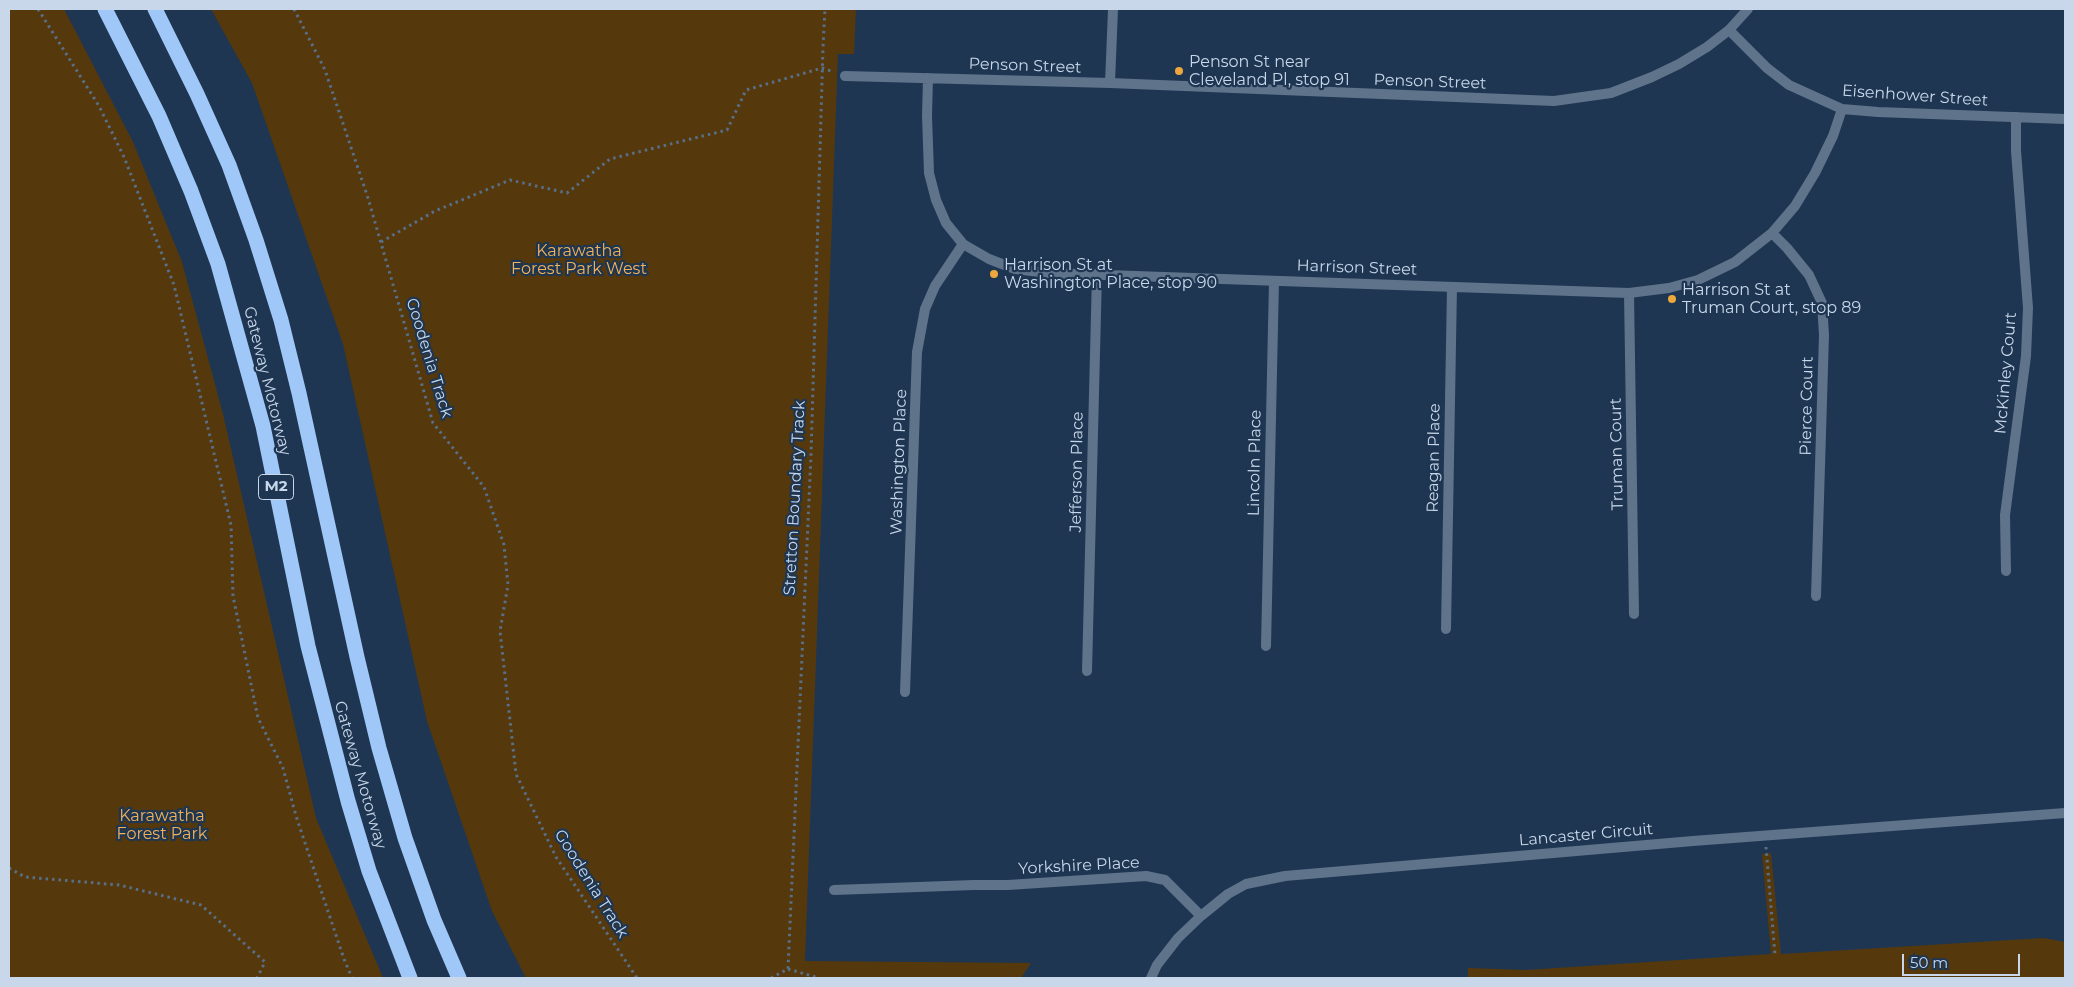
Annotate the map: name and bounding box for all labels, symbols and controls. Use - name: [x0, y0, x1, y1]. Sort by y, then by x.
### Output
- place label: Penson St near Cleveland Pl, stop 91: [1189, 52, 1350, 90]
- street label: Penson Street: [968, 54, 1082, 78]
- marker: Penson St near Cleveland Pl, stop 91: [1173, 65, 1185, 77]
- street label: Penson Street: [1373, 70, 1487, 94]
- street label: Eisenhower Street: [1841, 81, 1989, 111]
- park label: Karawatha Forest Park West: [511, 241, 647, 279]
- place label: Harrison St at Washington Place, stop 90: [1004, 255, 1217, 293]
- street label: Harrison Street: [1296, 256, 1418, 280]
- marker: Harrison St at Washington Place, stop 90: [988, 268, 1000, 280]
- place label: Harrison St at Truman Court, stop 89: [1682, 280, 1861, 318]
- marker: Harrison St at Truman Court, stop 89: [1666, 293, 1678, 305]
- street label: Goodenia Track: [402, 296, 456, 420]
- street label: Gateway Motorway: [239, 304, 295, 458]
- street label: McKinley Court: [1991, 311, 2021, 435]
- street label: Pierce Court: [1797, 356, 1817, 456]
- street label: Washington Place: [887, 389, 911, 535]
- street label: Truman Court: [1606, 398, 1628, 510]
- street label: Stretton Boundary Track: [780, 400, 810, 596]
- street label: Reagan Place: [1423, 403, 1445, 513]
- street label: Lincoln Place: [1244, 410, 1266, 516]
- street label: Jefferson Place: [1066, 411, 1088, 533]
- road number: M2: [258, 474, 294, 500]
- street label: Gateway Motorway: [330, 699, 390, 851]
- park label: Karawatha Forest Park: [117, 806, 207, 844]
- street label: Lancaster Circuit: [1518, 820, 1654, 850]
- street label: Goodenia Track: [550, 826, 632, 942]
- street label: Yorkshire Place: [1018, 853, 1140, 879]
- scale bar: [1904, 944, 2022, 976]
- text: 50 m: [1910, 953, 1948, 972]

